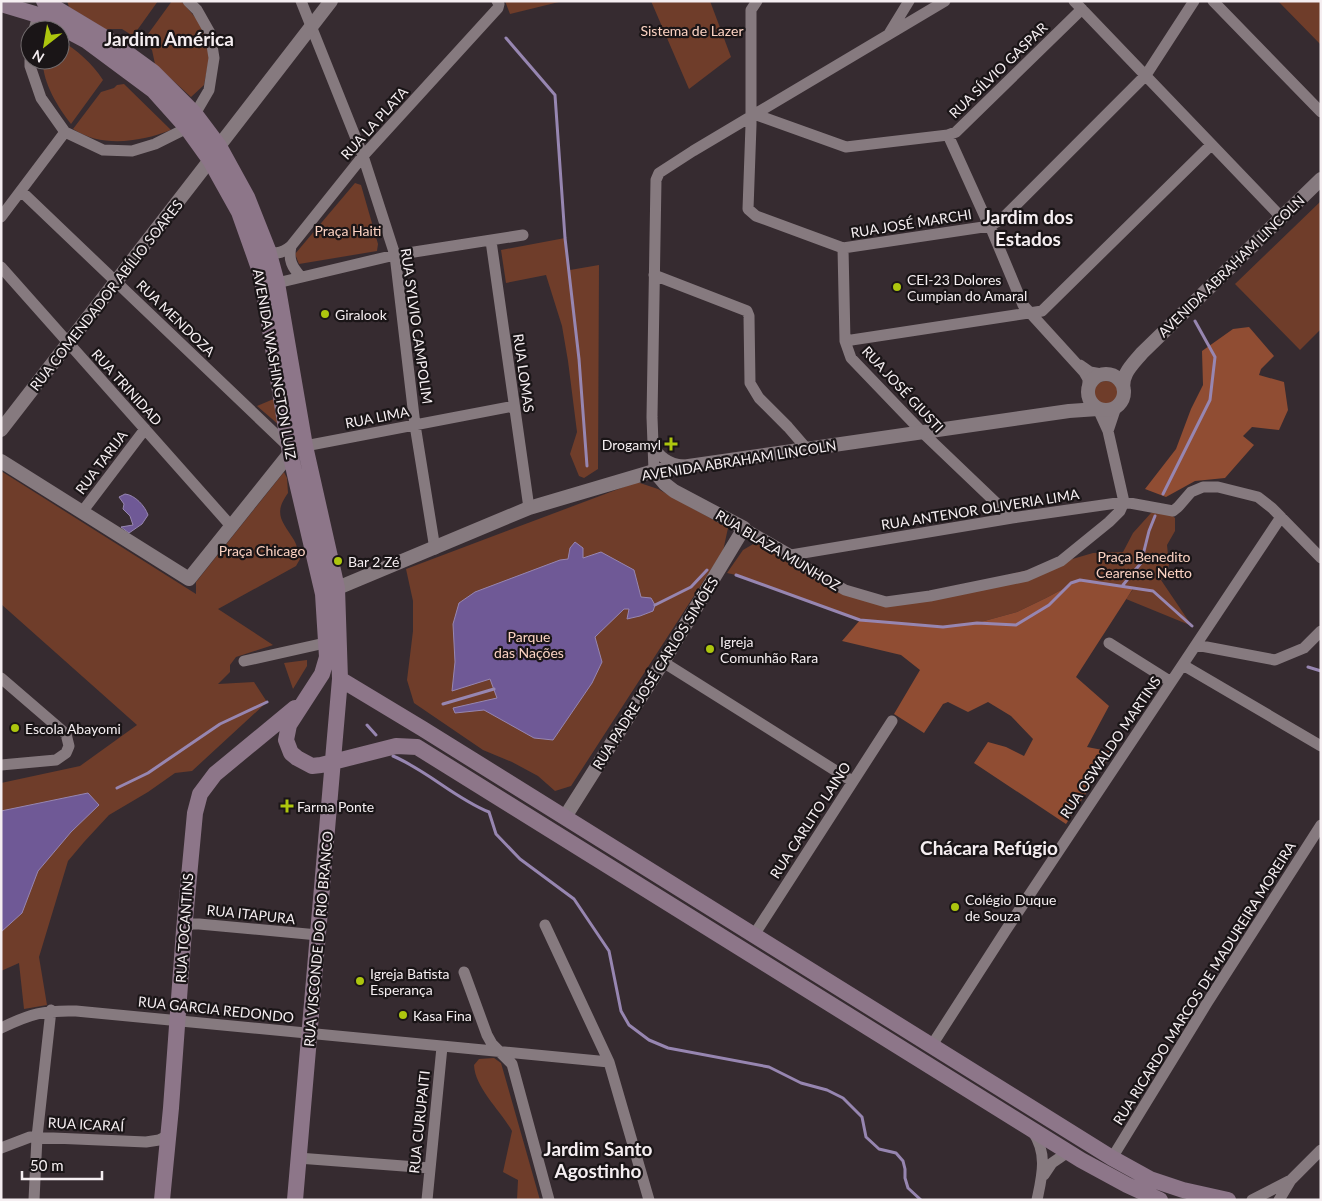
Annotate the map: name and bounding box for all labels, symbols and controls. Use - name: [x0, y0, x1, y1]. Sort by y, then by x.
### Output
- street label: RUA SÍLVIO GASPAR: [945, 19, 1051, 121]
- north arrow: [20, 20, 70, 70]
- park label: Sistema de Lazer: [640, 22, 744, 39]
- district label: Jardim América: [104, 27, 234, 50]
- text: N: [29, 47, 47, 67]
- street label: RUA LA PLATA: [337, 83, 411, 163]
- street label: AVENIDA ABRAHAM LINCOLN: [1154, 191, 1308, 341]
- street label: RUA COMENDADOR ABÍLIO SOARES: [26, 196, 186, 394]
- street label: RUA JOSÉ MARCHI: [849, 205, 973, 241]
- district label: Jardim dos Estados: [983, 205, 1073, 250]
- park label: Praça Haiti: [315, 222, 381, 239]
- street label: RUA SYLVIO CAMPOLIM: [398, 247, 436, 405]
- street label: AVENIDA WASHINGTON LUIZ: [250, 268, 300, 460]
- place label: CEI-23 Dolores Cumpian do Amaral: [907, 271, 1027, 304]
- street label: RUA MENDOZA: [133, 276, 219, 360]
- marker: CEI-23 Dolores Cumpian do Amaral: [891, 281, 903, 293]
- place label: Giralook: [335, 306, 388, 323]
- marker: Giralook: [319, 308, 331, 320]
- street label: RUA LOMAS: [510, 333, 538, 413]
- street label: RUA JOSÉ GIUSTI: [859, 342, 947, 436]
- street label: RUA TRINIDAD: [88, 345, 166, 429]
- street label: RUA LIMA: [343, 402, 411, 432]
- street label: RUA TARIJA: [71, 426, 131, 497]
- place label: Drogamyl: [602, 436, 661, 453]
- street label: AVENIDA ABRAHAM LINCOLN: [640, 436, 838, 484]
- marker: Drogamyl: [665, 438, 677, 450]
- street label: RUA ANTENOR OLIVERIA LIMA: [880, 485, 1081, 533]
- street label: RUA BLAZA MUNHOZ: [713, 506, 843, 594]
- park label: Praça Chicago: [219, 542, 305, 559]
- park label: Praça Benedito Cearense Netto: [1096, 548, 1192, 581]
- place label: Bar 2 Zé: [348, 553, 399, 570]
- marker: Bar 2 Zé: [332, 555, 344, 567]
- street label: RUA PADRE JOSÉ CARLOS SIMÕES: [589, 574, 721, 772]
- park label: Parque das Nações: [494, 628, 564, 661]
- place label: Igreja Comunhão Rara: [720, 633, 818, 666]
- marker: Igreja Comunhão Rara: [704, 643, 716, 655]
- street label: RUA OSWALDO MARTINS: [1056, 673, 1164, 821]
- place label: Escola Abayomi: [25, 720, 121, 737]
- marker: Escola Abayomi: [9, 722, 21, 734]
- street label: RUA CARLITO LAINO: [766, 759, 854, 881]
- place label: Farma Ponte: [297, 798, 374, 815]
- marker: Farma Ponte: [281, 800, 293, 812]
- street label: RUA VISCONDE DO RIO BRANCO: [300, 830, 336, 1048]
- district label: Chácara Refúgio: [920, 836, 1058, 859]
- street label: RUA RICARDO MARCOS DE MADUREIRA MOREIRA: [1109, 838, 1299, 1128]
- street label: RUA TOCANTINS: [172, 873, 196, 983]
- place label: Colégio Duque de Souza: [965, 891, 1056, 924]
- street label: RUA ITAPURA: [206, 901, 297, 927]
- marker: Colégio Duque de Souza: [949, 901, 961, 913]
- place label: Igreja Batista Esperança: [370, 965, 450, 998]
- marker: Igreja Batista Esperança: [354, 975, 366, 987]
- street label: RUA GARCIA REDONDO: [137, 992, 295, 1026]
- place label: Kasa Fina: [413, 1007, 472, 1024]
- marker: Kasa Fina: [397, 1009, 409, 1021]
- street label: RUA CURUPAITI: [405, 1070, 433, 1174]
- street label: RUA ICARAÍ: [47, 1114, 126, 1135]
- district label: Jardim Santo Agostinho: [544, 1137, 653, 1182]
- scale bar: [22, 1148, 102, 1180]
- text: 50 m: [30, 1156, 64, 1174]

